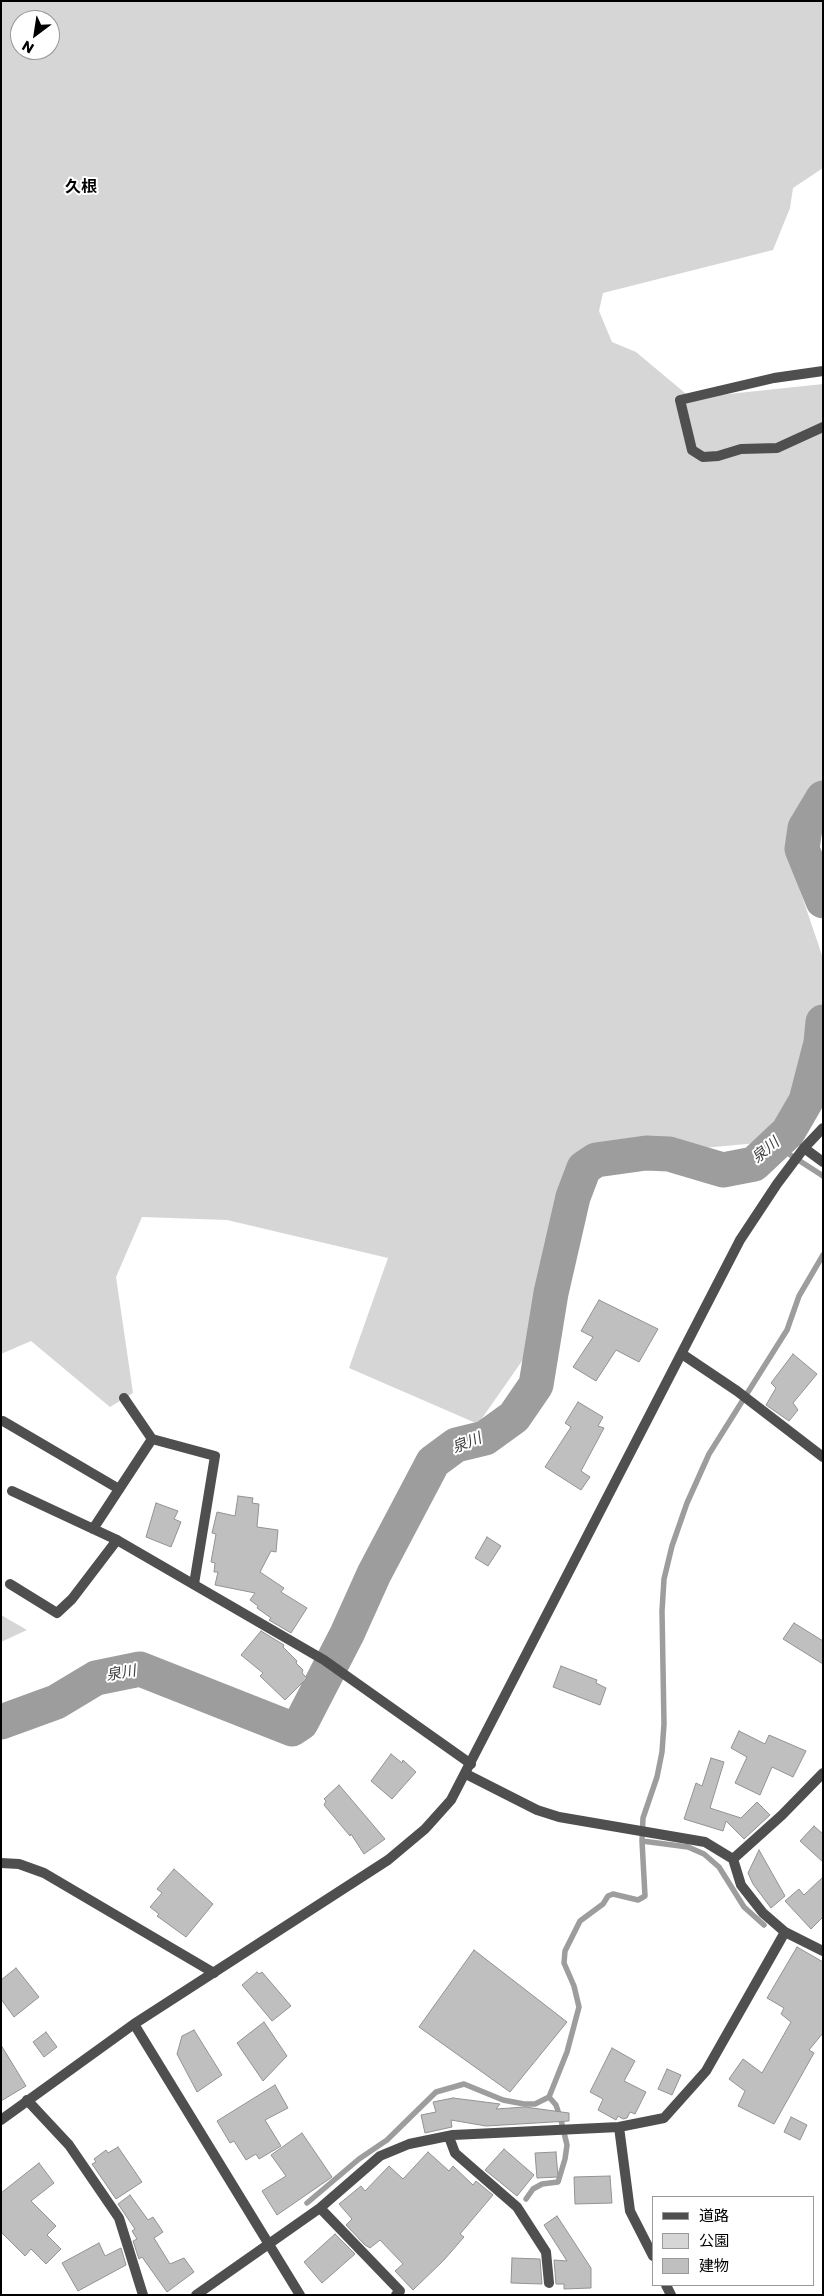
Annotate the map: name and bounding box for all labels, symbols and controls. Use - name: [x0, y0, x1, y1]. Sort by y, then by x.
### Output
- north arrow: [10, 10, 60, 60]
- text: N: [18, 36, 37, 58]
- district label: 久根: [65, 178, 97, 198]
- water label: 泉川: [749, 1134, 783, 1168]
- water label: 泉川: [450, 1430, 484, 1458]
- water label: 泉川: [105, 1663, 137, 1685]
- legend: [652, 2196, 814, 2286]
- text: 道路: [699, 2205, 729, 2226]
- text: 公園: [699, 2230, 729, 2251]
- text: 建物: [699, 2255, 729, 2276]

